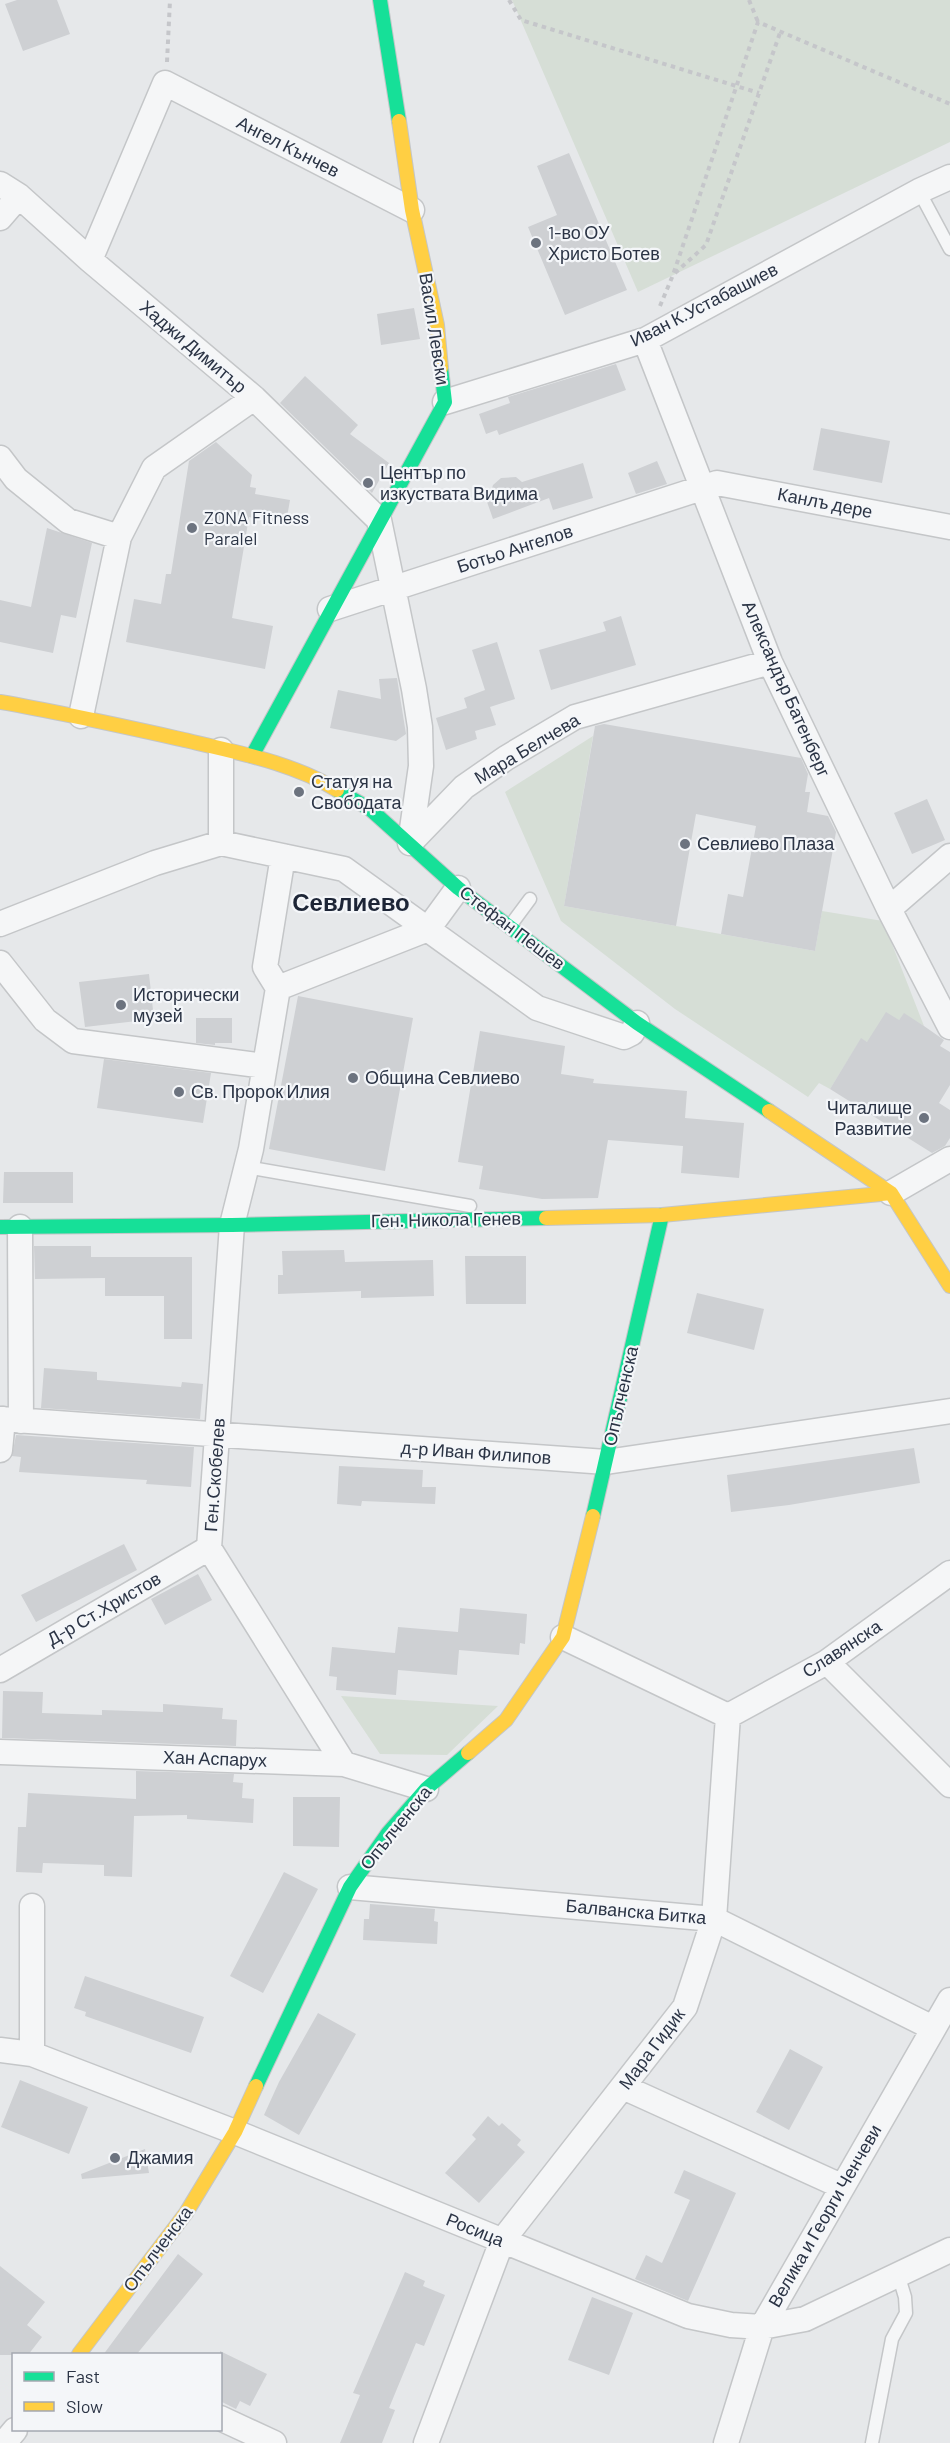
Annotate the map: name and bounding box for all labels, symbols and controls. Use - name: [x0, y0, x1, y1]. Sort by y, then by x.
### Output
- street label: Ангел Кънчев: [233, 111, 343, 181]
- place label: 1-во ОУ Христо Ботев: [548, 221, 660, 264]
- marker: 1-во ОУ Христо Ботев: [529, 236, 543, 250]
- street label: Иван К.Устабашиев: [626, 257, 781, 351]
- street label: Васил Левски: [415, 271, 455, 387]
- street label: Хаджи Димитър: [136, 295, 251, 397]
- place label: Център по изкуствата Видима: [380, 461, 539, 504]
- marker: Център по изкуствата Видима: [361, 476, 375, 490]
- street label: Канлъ дере: [776, 482, 875, 522]
- place label: ZONA Fitness Paralel: [204, 506, 309, 549]
- street label: Ботьо Ангелов: [454, 519, 575, 577]
- marker: ZONA Fitness Paralel: [185, 521, 199, 535]
- street label: Александър Батенберг: [738, 597, 836, 781]
- street label: Мара Белчева: [470, 708, 584, 788]
- place label: Статуя на Свободата: [311, 770, 402, 813]
- marker: Статуя на Свободата: [292, 785, 306, 799]
- place label: Севлиево Плаза: [697, 832, 835, 854]
- marker: Севлиево Плаза: [678, 837, 692, 851]
- street label: Стефан Пешев: [456, 880, 570, 974]
- district label: Севлиево: [292, 887, 410, 916]
- place label: Исторически музей: [133, 983, 239, 1026]
- marker: Исторически музей: [114, 998, 128, 1012]
- place label: Община Севлиево: [365, 1066, 520, 1088]
- marker: Община Севлиево: [346, 1071, 360, 1085]
- place label: Св. Пророк Илия: [191, 1080, 330, 1102]
- marker: Св. Пророк Илия: [172, 1085, 186, 1099]
- place label: Читалище Развитие: [827, 1096, 912, 1139]
- marker: Читалище Развитие: [917, 1111, 931, 1125]
- street label: Ген. Никола Генев: [371, 1207, 521, 1231]
- street label: Опълченска: [598, 1343, 642, 1448]
- street label: Ген.Скобелев: [199, 1417, 229, 1533]
- street label: д-р Иван Филипов: [400, 1436, 552, 1468]
- street label: Д-р Ст.Христов: [43, 1567, 164, 1650]
- street label: Славянска: [798, 1614, 886, 1682]
- street label: Хан Аспарух: [163, 1745, 267, 1771]
- street label: Опълченска: [355, 1780, 436, 1874]
- street label: Балванска Битка: [565, 1894, 708, 1928]
- street label: Мара Гидик: [614, 2003, 689, 2093]
- street label: Велика и Георги Ченчеви: [763, 2120, 885, 2311]
- place label: Джамия: [127, 2146, 193, 2168]
- marker: Джамия: [108, 2151, 122, 2165]
- street label: Опълченска: [118, 2200, 197, 2296]
- street label: Росица: [443, 2208, 509, 2251]
- legend: [12, 2353, 222, 2431]
- text: Fast: [66, 2365, 100, 2387]
- text: Slow: [66, 2395, 103, 2417]

